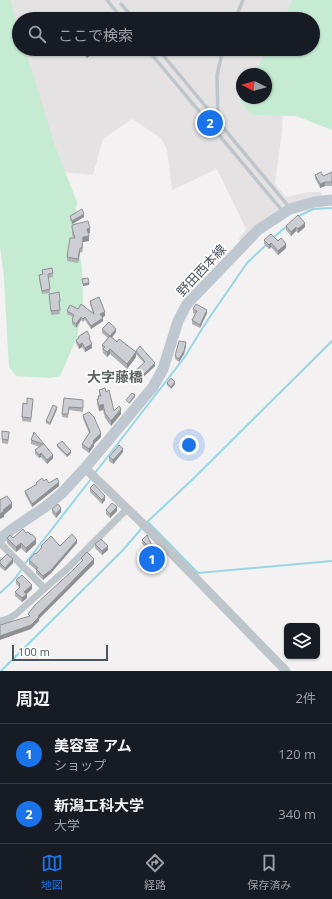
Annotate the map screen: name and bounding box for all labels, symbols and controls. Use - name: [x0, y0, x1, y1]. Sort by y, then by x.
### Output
- search box: [12, 12, 320, 56]
- icon: search: [26, 23, 48, 45]
- text: ここで検索: [58, 25, 133, 45]
- north arrow: [236, 68, 272, 104]
- pin: 2: [197, 108, 223, 138]
- street label: 野田西本線: [172, 240, 230, 300]
- district label: 大字藤橋: [87, 367, 143, 386]
- your location: [179, 435, 199, 455]
- pin: 1: [139, 544, 165, 574]
- map controls: [284, 623, 320, 659]
- button: layers: [284, 623, 320, 659]
- scale bar: [12, 643, 108, 662]
- text: 100 m: [18, 644, 50, 659]
- text: 周辺: [16, 687, 50, 710]
- text: 2件: [296, 689, 316, 707]
- text: 美容室 アム: [54, 735, 132, 755]
- text: 1: [25, 745, 33, 763]
- text: 120 m: [278, 745, 316, 763]
- text: ショップ: [54, 756, 106, 774]
- text: 新潟工科大学: [54, 795, 144, 815]
- text: 2: [25, 805, 33, 823]
- text: 340 m: [278, 805, 316, 823]
- text: 大学: [54, 816, 80, 834]
- tab: 地図: [41, 852, 63, 892]
- tab: 経路: [144, 852, 166, 892]
- tab: 保存済み: [247, 852, 291, 892]

